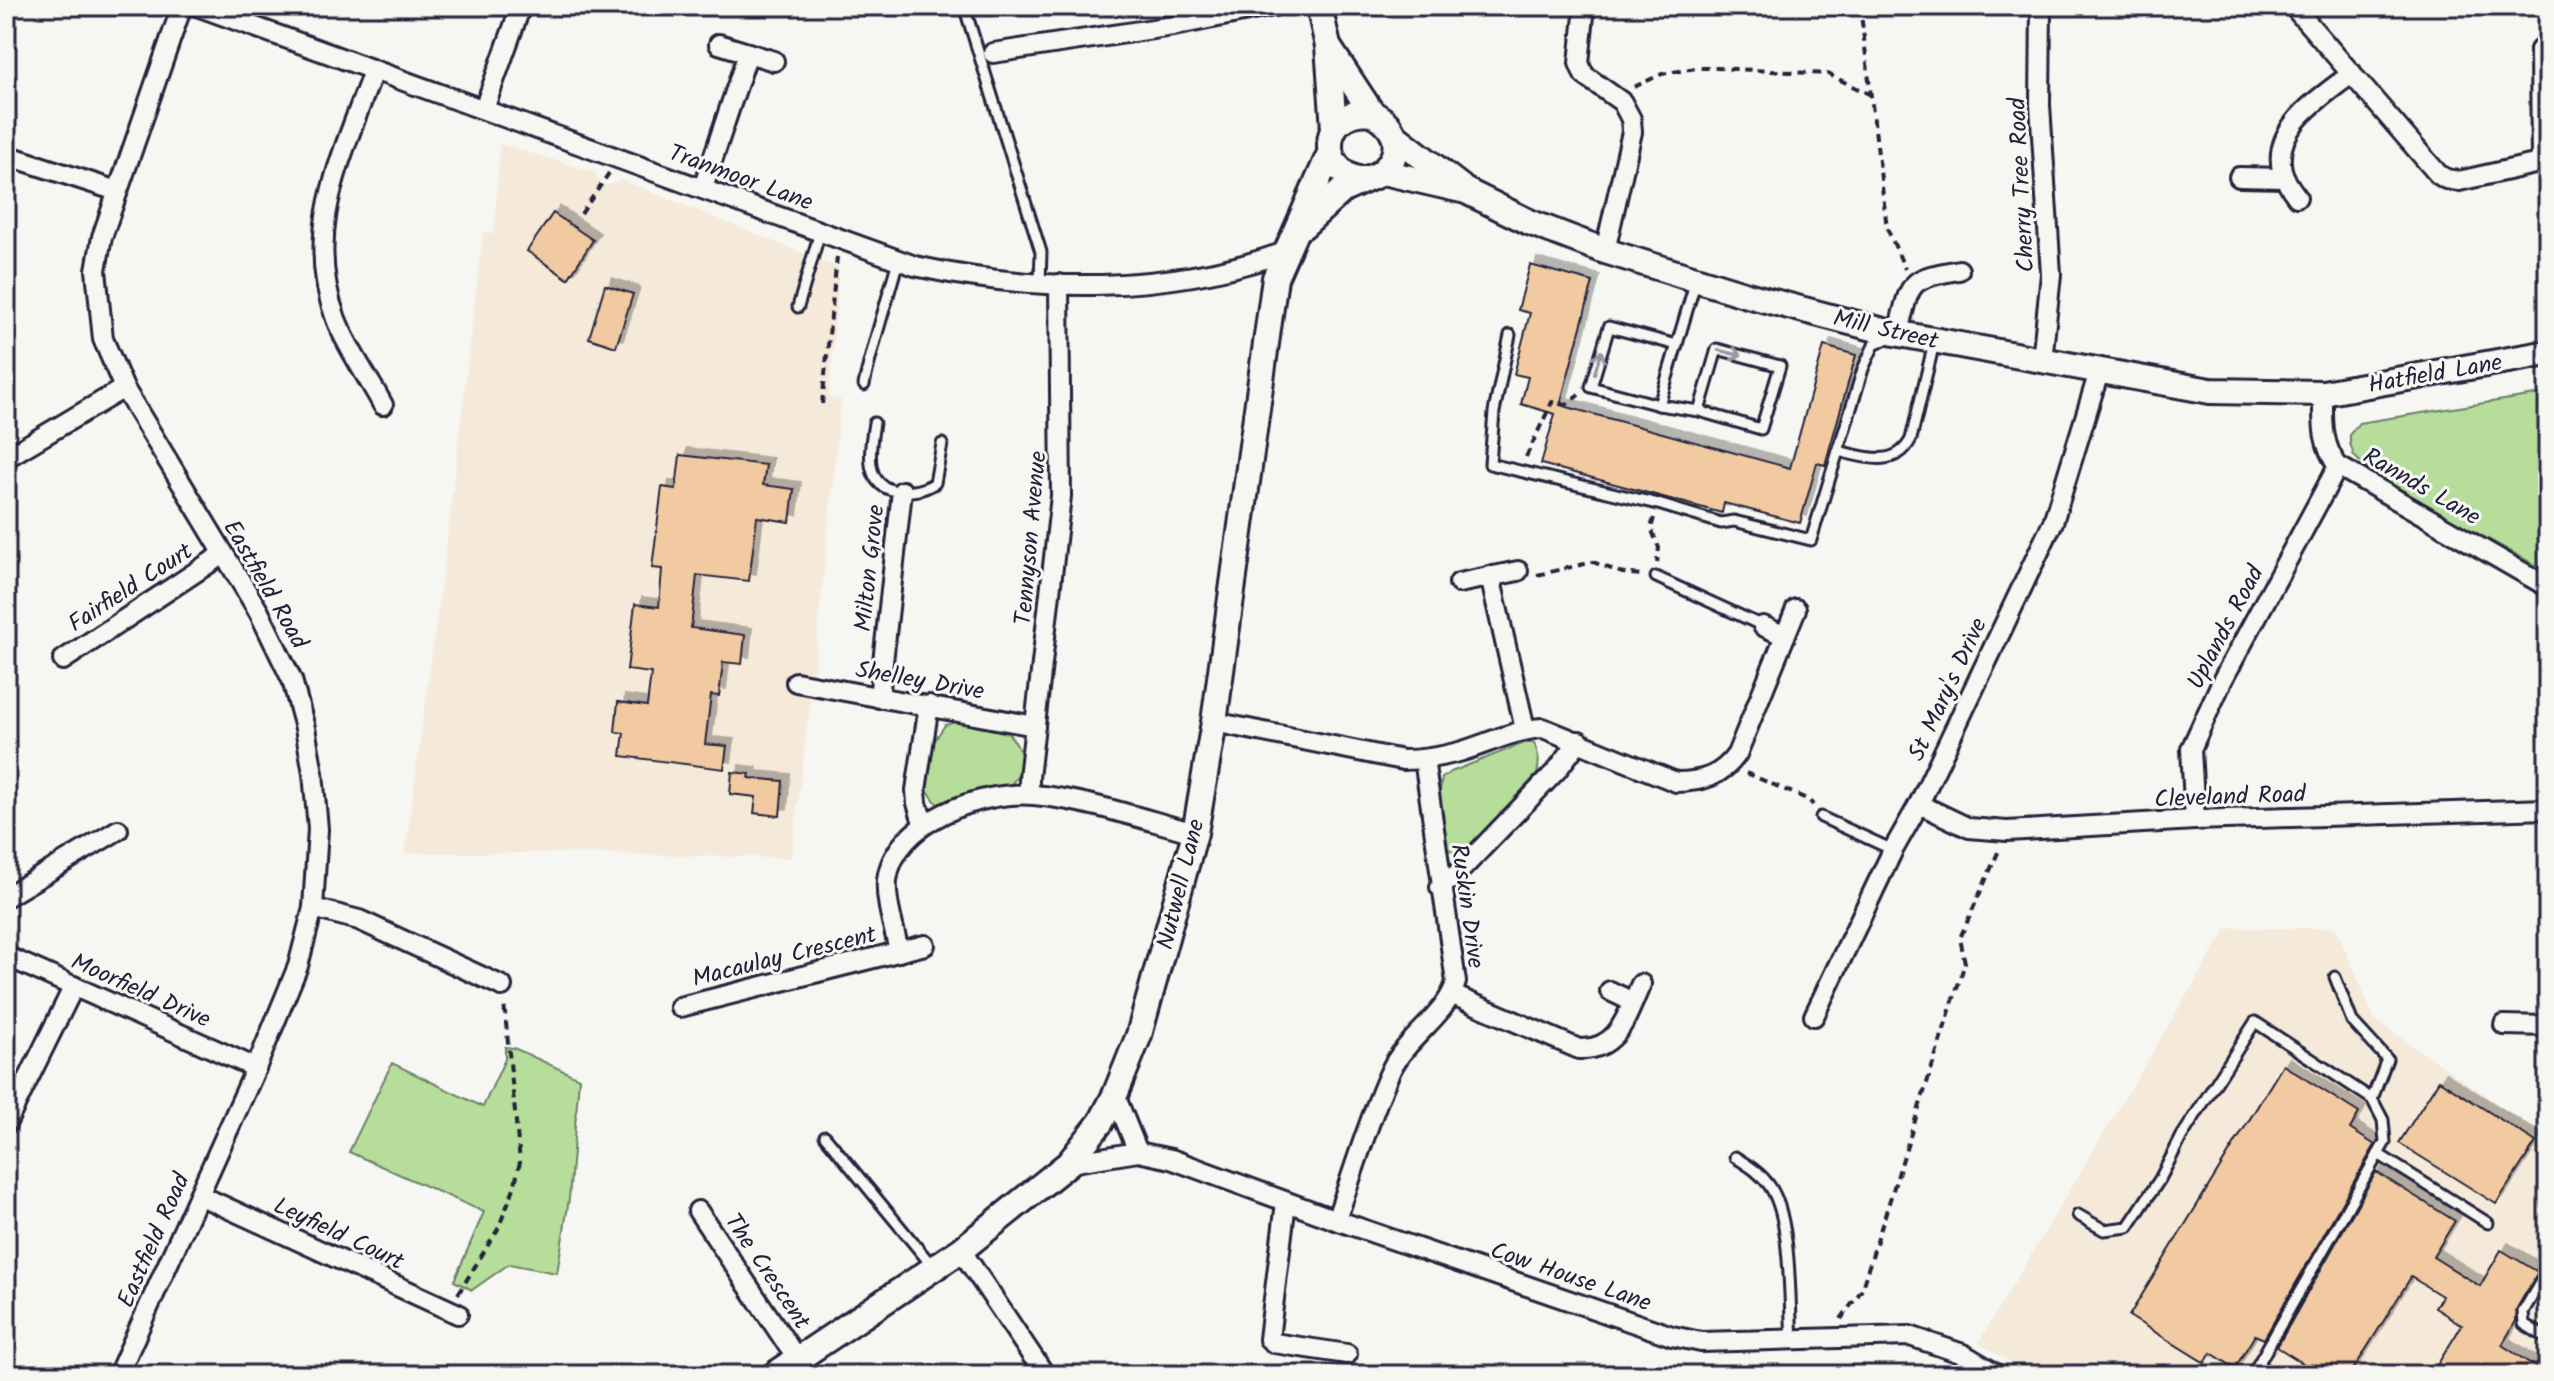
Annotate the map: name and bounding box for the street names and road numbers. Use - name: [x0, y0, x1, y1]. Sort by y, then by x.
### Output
- street label: Cherry Tree Road: [1998, 96, 2047, 273]
- street label: Tranmoor Lane: [663, 134, 818, 223]
- street label: Mill Street: [1829, 299, 1943, 362]
- street label: Hatfield Lane: [2365, 343, 2506, 405]
- street label: Rannds Lane: [2355, 438, 2488, 537]
- street label: Tennyson Avenue: [1004, 449, 1059, 627]
- street label: Milton Grove: [844, 503, 897, 634]
- street label: Eastfield Road: [212, 513, 318, 658]
- street label: Fairfield Court: [60, 533, 202, 643]
- street label: Uplands Road: [2177, 558, 2276, 697]
- street label: St Mary's Drive: [1898, 611, 1999, 768]
- street label: Shelley Drive: [852, 651, 987, 712]
- street label: Cleveland Road: [2154, 775, 2308, 820]
- street label: Nutwell Lane: [1146, 815, 1217, 954]
- street label: Ruskin Drive: [1438, 841, 1495, 971]
- street label: Macaulay Crescent: [688, 916, 881, 999]
- street label: Moorfield Drive: [64, 943, 217, 1040]
- street label: Eastfield Road: [107, 1166, 202, 1314]
- street label: Leyfield Court: [267, 1187, 411, 1282]
- street label: The Crescent: [713, 1206, 821, 1338]
- street label: Cow House Lane: [1485, 1232, 1657, 1323]

